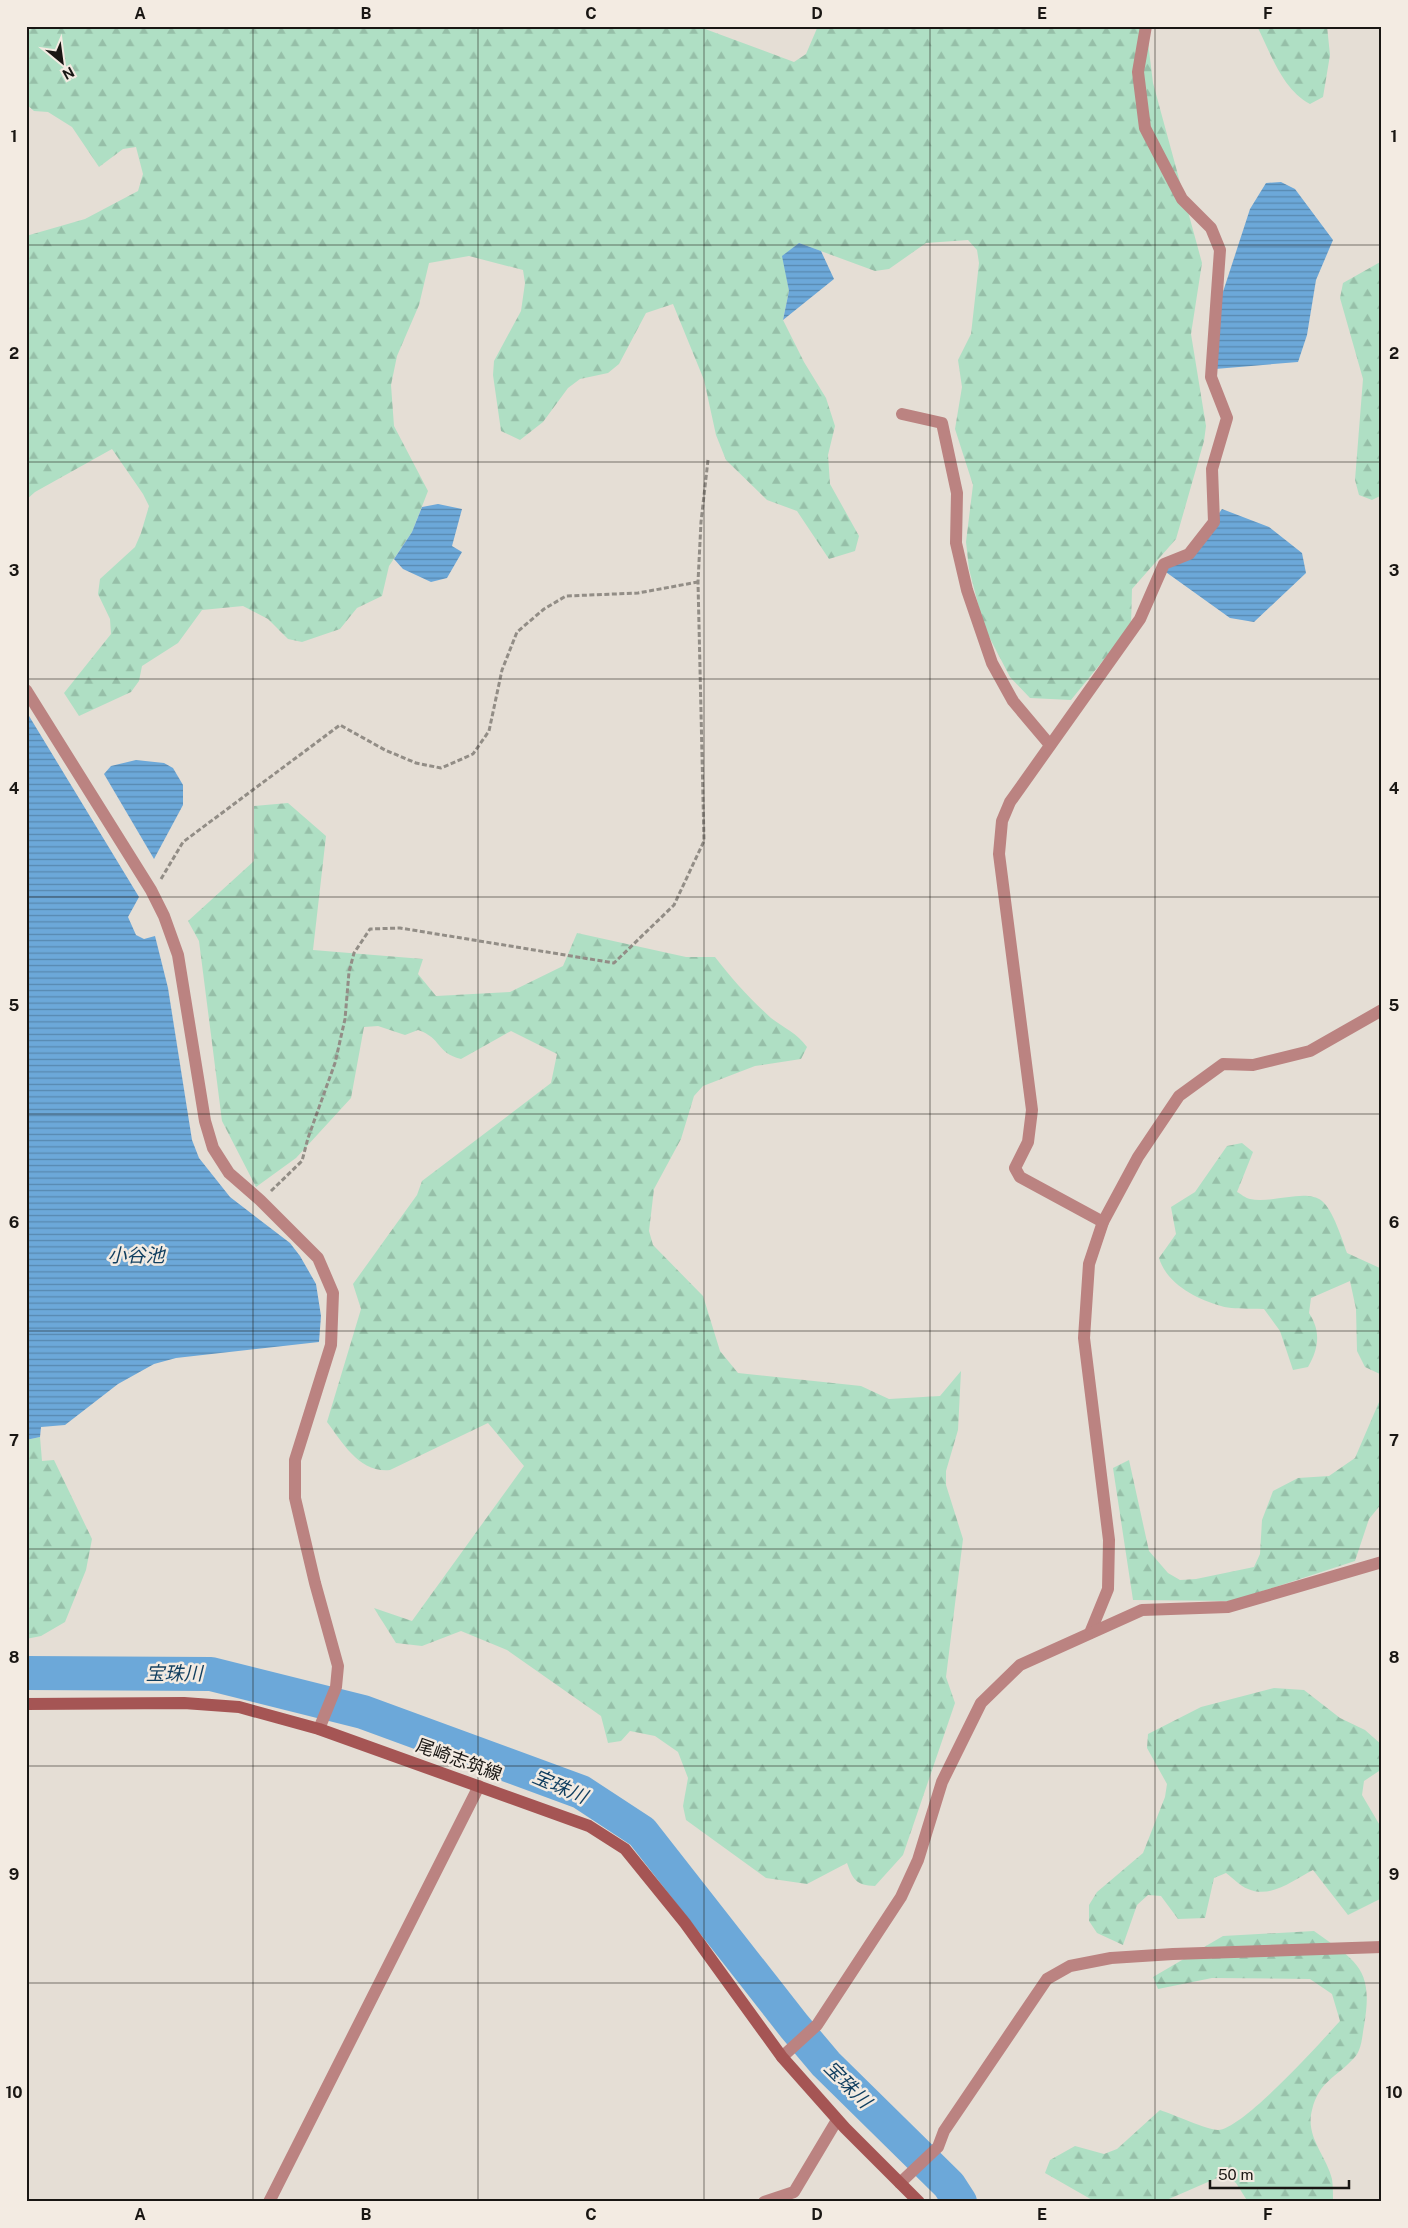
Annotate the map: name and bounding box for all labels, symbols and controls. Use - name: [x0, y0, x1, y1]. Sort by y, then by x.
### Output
- text: A: [134, 4, 146, 23]
- text: B: [361, 4, 372, 23]
- text: C: [585, 4, 597, 23]
- text: D: [811, 4, 823, 23]
- text: E: [1037, 4, 1047, 23]
- text: F: [1263, 4, 1273, 23]
- north arrow: [38, 38, 88, 88]
- text: N: [60, 64, 77, 83]
- text: 1: [11, 127, 17, 146]
- text: 1: [1391, 127, 1397, 146]
- text: 2: [9, 344, 19, 363]
- text: 2: [1389, 344, 1399, 363]
- text: 3: [9, 561, 19, 580]
- text: 3: [1389, 561, 1399, 580]
- text: 4: [9, 779, 20, 798]
- text: 4: [1389, 779, 1400, 798]
- text: 5: [9, 996, 20, 1015]
- text: 5: [1389, 996, 1400, 1015]
- text: 6: [9, 1213, 19, 1232]
- text: 6: [1389, 1213, 1399, 1232]
- water label: 小谷池: [107, 1244, 166, 1266]
- text: 7: [9, 1431, 19, 1450]
- text: 7: [1389, 1431, 1399, 1450]
- text: 8: [9, 1648, 20, 1667]
- text: 8: [1389, 1648, 1400, 1667]
- water label: 宝珠川: [145, 1662, 204, 1684]
- street label: 尾崎志筑線: [413, 1734, 505, 1785]
- water label: 宝珠川: [529, 1765, 592, 1808]
- text: 9: [9, 1865, 19, 1884]
- text: 9: [1389, 1865, 1399, 1884]
- water label: 宝珠川: [820, 2056, 877, 2113]
- text: 10: [5, 2083, 23, 2102]
- text: 10: [1385, 2083, 1403, 2102]
- scale bar: [1210, 2158, 1349, 2190]
- text: 50 m: [1218, 2166, 1253, 2183]
- text: A: [134, 2205, 146, 2224]
- text: B: [361, 2205, 372, 2224]
- text: C: [585, 2205, 597, 2224]
- text: D: [811, 2205, 823, 2224]
- text: E: [1037, 2205, 1047, 2224]
- text: F: [1263, 2205, 1273, 2224]

